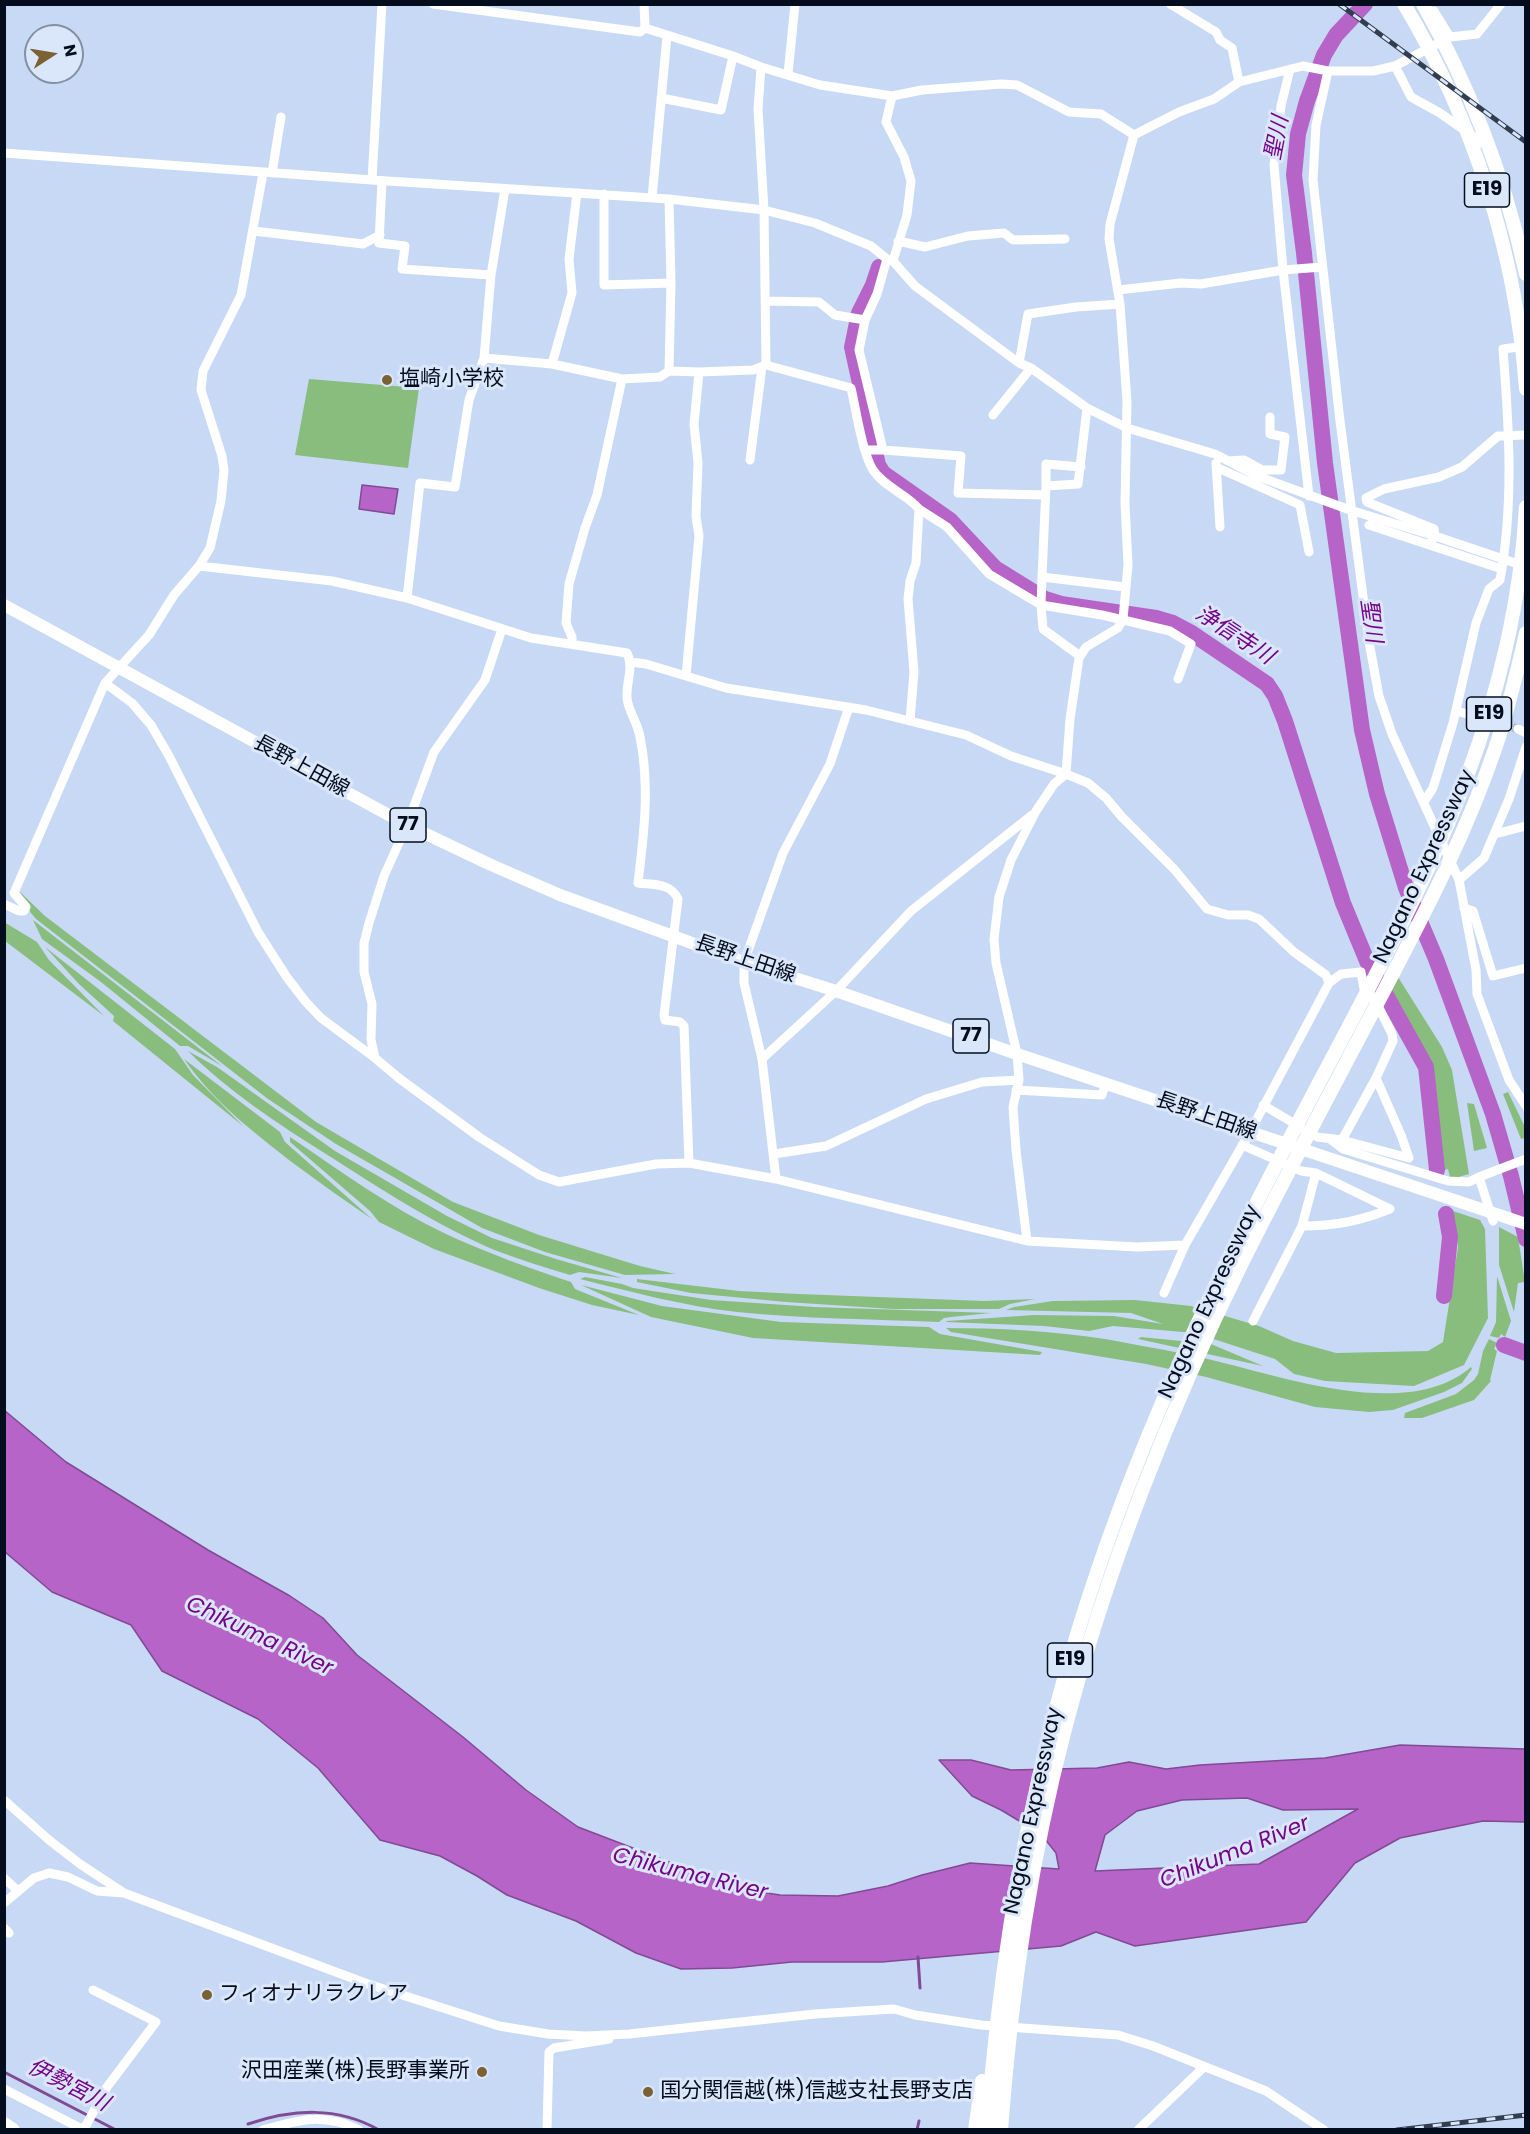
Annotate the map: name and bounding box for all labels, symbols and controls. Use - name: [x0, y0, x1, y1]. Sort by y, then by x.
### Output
- north arrow: [24, 24, 84, 84]
- text: N: [58, 42, 83, 59]
- water label: 聖川: [1261, 114, 1295, 162]
- road number: E19: [1464, 173, 1510, 207]
- place label: 塩崎小学校: [399, 367, 504, 393]
- marker: 塩崎小学校: [380, 373, 394, 387]
- water label: 聖川: [1354, 597, 1386, 645]
- water label: 浄信寺川: [1190, 601, 1278, 671]
- road number: E19: [1466, 697, 1512, 731]
- street label: 長野上田線: [249, 731, 353, 803]
- street label: Nagano Expressway: [1369, 766, 1481, 968]
- road number: 77: [390, 808, 426, 842]
- street label: 長野上田線: [691, 931, 799, 989]
- road number: 77: [953, 1019, 989, 1053]
- street label: 長野上田線: [1152, 1088, 1260, 1146]
- street label: Nagano Expressway: [1154, 1201, 1266, 1403]
- water label: Chikuma River: [181, 1591, 337, 1683]
- road number: E19: [1048, 1643, 1092, 1677]
- street label: Nagano Expressway: [1000, 1705, 1068, 1917]
- water label: Chikuma River: [1156, 1811, 1314, 1895]
- water label: Chikuma River: [610, 1843, 770, 1907]
- place label: フィオナリラクレア: [219, 1982, 408, 2008]
- marker: フィオナリラクレア: [200, 1988, 214, 2002]
- water label: 伊勢宮川: [23, 2054, 113, 2118]
- place label: 沢田産業(株)長野事業所: [241, 2059, 470, 2085]
- marker: 沢田産業(株)長野事業所: [475, 2065, 489, 2079]
- place label: 国分関信越(株)信越支社長野支店: [660, 2079, 973, 2105]
- marker: 国分関信越(株)信越支社長野支店: [641, 2085, 655, 2099]

